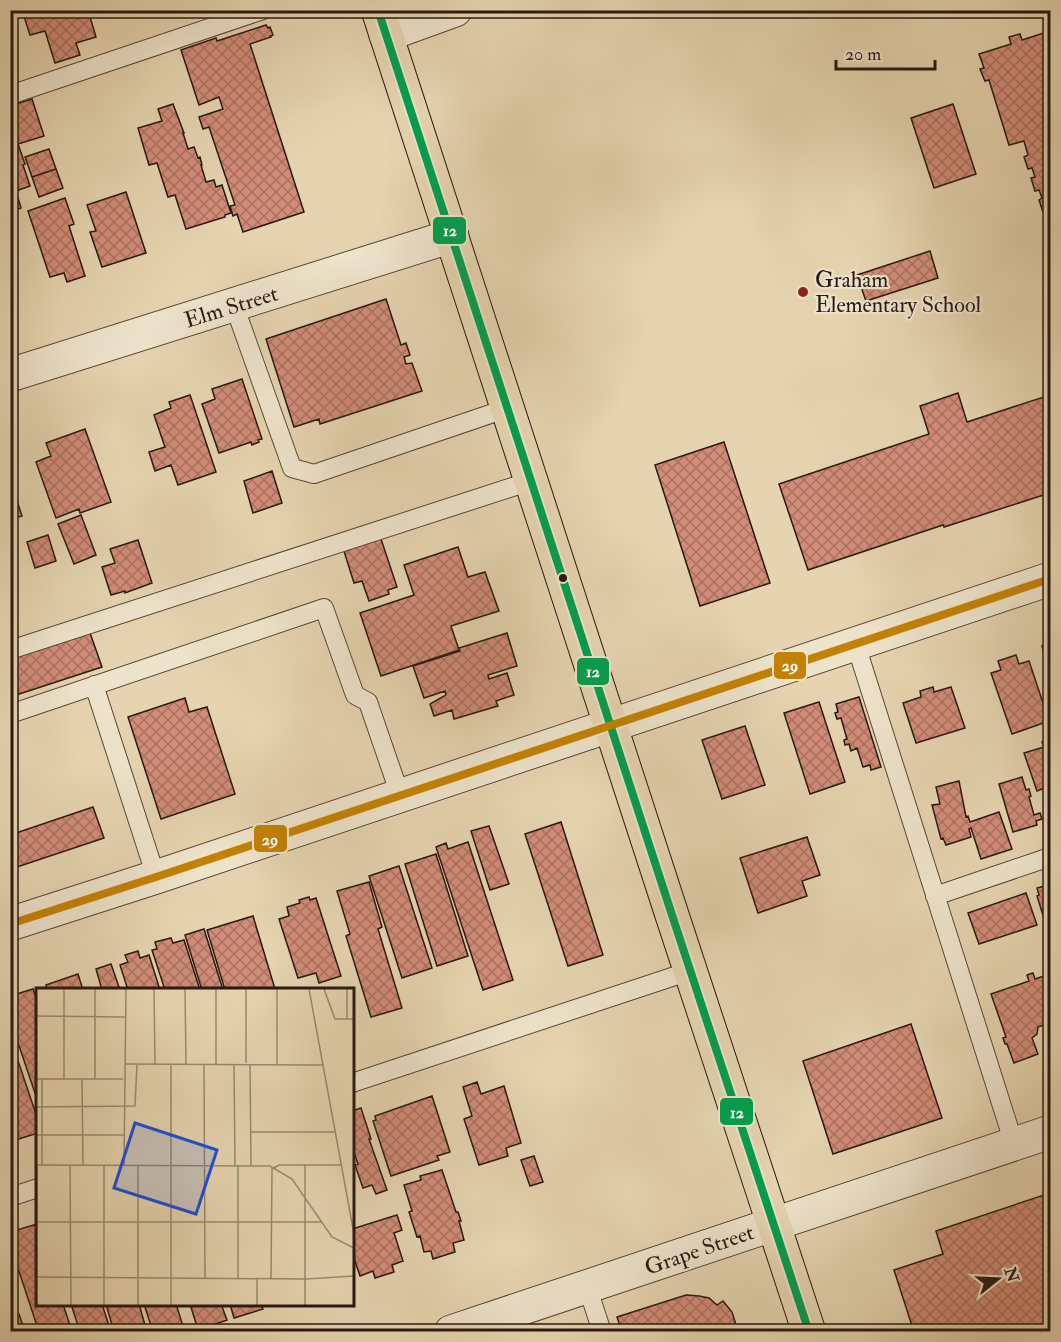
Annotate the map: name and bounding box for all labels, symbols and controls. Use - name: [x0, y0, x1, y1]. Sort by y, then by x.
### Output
- scale bar: [836, 33, 935, 71]
- text: 20 m: [845, 43, 881, 66]
- line badge: 12: [432, 216, 467, 245]
- text: 12: [443, 221, 457, 241]
- place label: Graham Elementary School: [815, 266, 981, 319]
- street label: Elm Street: [181, 280, 281, 334]
- marker: Graham Elementary School: [796, 285, 810, 299]
- unlabelled marker: [557, 572, 569, 584]
- line badge: 29: [773, 651, 807, 680]
- text: 29: [782, 656, 798, 676]
- line badge: 12: [576, 657, 610, 686]
- text: 12: [586, 662, 600, 682]
- line badge: 29: [253, 824, 288, 853]
- text: 29: [262, 830, 278, 850]
- inset map: [36, 988, 354, 1306]
- line badge: 12: [719, 1097, 754, 1126]
- text: 12: [730, 1103, 744, 1123]
- street label: Grape Street: [641, 1218, 758, 1283]
- north arrow: [968, 1249, 1028, 1309]
- text: N: [999, 1264, 1023, 1285]

